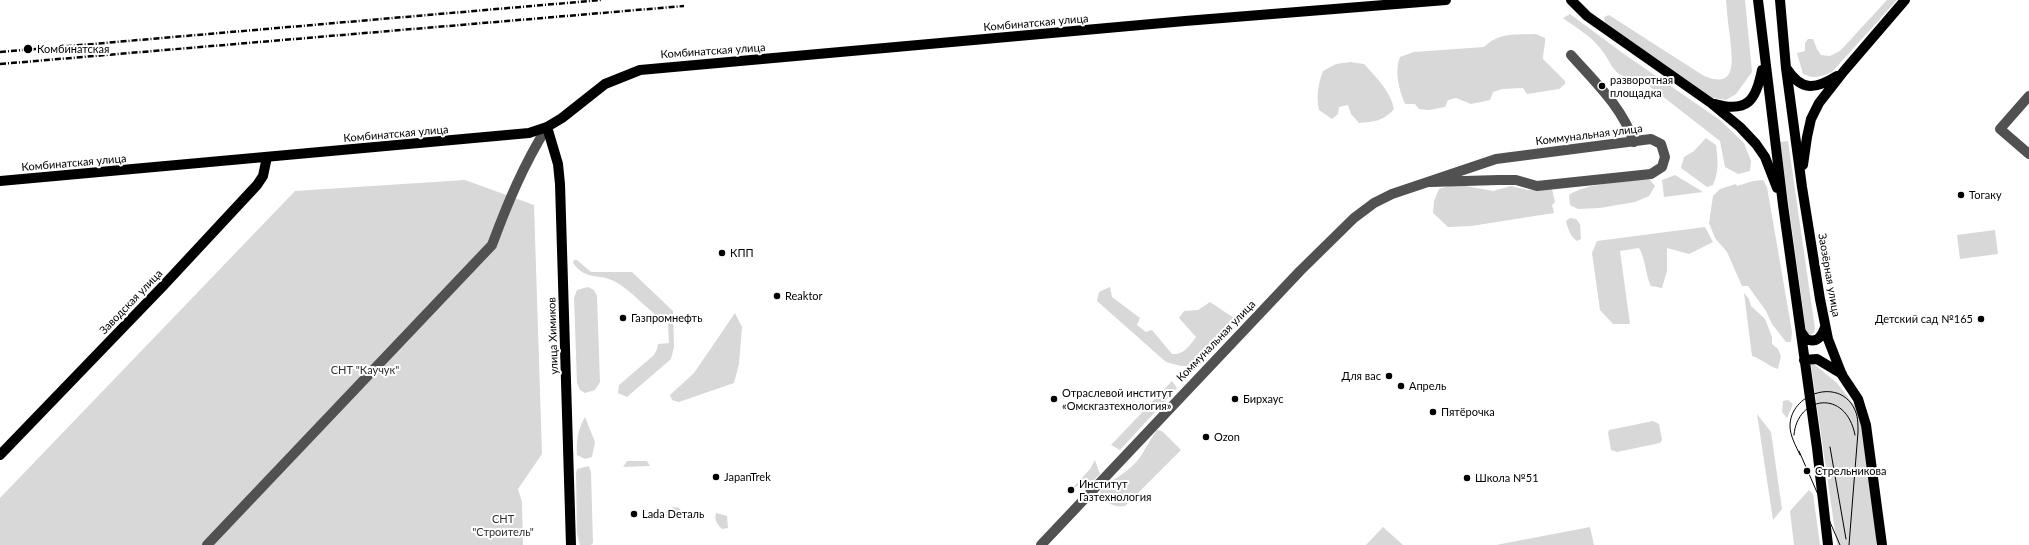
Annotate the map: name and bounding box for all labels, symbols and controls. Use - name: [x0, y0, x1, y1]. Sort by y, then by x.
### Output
- street label: Комбинатская улица: [983, 12, 1089, 34]
- street label: Комбинатская улица: [660, 41, 766, 61]
- place label: Комбинатская: [37, 42, 109, 56]
- marker: Комбинатская: [22, 43, 34, 55]
- place label: разворотная площадка: [1610, 73, 1673, 99]
- marker: разворотная площадка: [1597, 81, 1607, 91]
- street label: Коммунальная улица: [1535, 122, 1643, 148]
- street label: Комбинатская улица: [343, 123, 449, 145]
- street label: Комбинатская улица: [21, 152, 127, 174]
- place label: Тогаку: [1969, 188, 2002, 202]
- marker: Тогаку: [1956, 190, 1966, 200]
- street label: Заозёрная улица: [1815, 232, 1843, 318]
- place label: КПП: [730, 246, 754, 260]
- marker: КПП: [717, 248, 727, 258]
- street label: Заводская улица: [97, 267, 165, 337]
- place label: Reaktor: [785, 289, 823, 303]
- marker: Reaktor: [772, 291, 782, 301]
- street label: улица Химиков: [545, 297, 561, 375]
- street label: Коммунальная улица: [1174, 298, 1258, 384]
- place label: Газпромнефть: [631, 311, 702, 325]
- place label: Детский сад №165: [1875, 312, 1973, 326]
- marker: Газпромнефть: [618, 313, 628, 323]
- marker: Детский сад №165: [1976, 314, 1986, 324]
- park label: СНТ "Каучук": [331, 363, 399, 377]
- place label: Для вас: [1341, 369, 1381, 383]
- marker: Для вас: [1384, 371, 1394, 381]
- place label: Апрель: [1409, 379, 1446, 393]
- marker: Апрель: [1396, 381, 1406, 391]
- place label: Отраслевой институт «Омскгазтехнология»: [1062, 386, 1173, 412]
- place label: Бирхаус: [1243, 392, 1284, 406]
- marker: Отраслевой институт «Омскгазтехнология»: [1049, 394, 1059, 404]
- marker: Бирхаус: [1230, 394, 1240, 404]
- place label: Пятёрочка: [1441, 405, 1495, 419]
- marker: Пятёрочка: [1428, 407, 1438, 417]
- place label: Ozon: [1214, 430, 1240, 444]
- marker: Ozon: [1201, 432, 1211, 442]
- place label: Стрельникова: [1815, 464, 1887, 478]
- marker: Стрельникова: [1802, 466, 1812, 476]
- place label: JapanTrek: [724, 470, 771, 484]
- place label: Школа №51: [1475, 471, 1539, 485]
- marker: JapanTrek: [711, 472, 721, 482]
- marker: Школа №51: [1462, 473, 1472, 483]
- place label: Институт Газтехнология: [1079, 477, 1151, 503]
- marker: Институт Газтехнология: [1066, 485, 1076, 495]
- place label: Lada Dеталь: [642, 507, 704, 521]
- marker: Lada Dеталь: [629, 509, 639, 519]
- park label: СНТ "Строитель": [472, 512, 534, 538]

